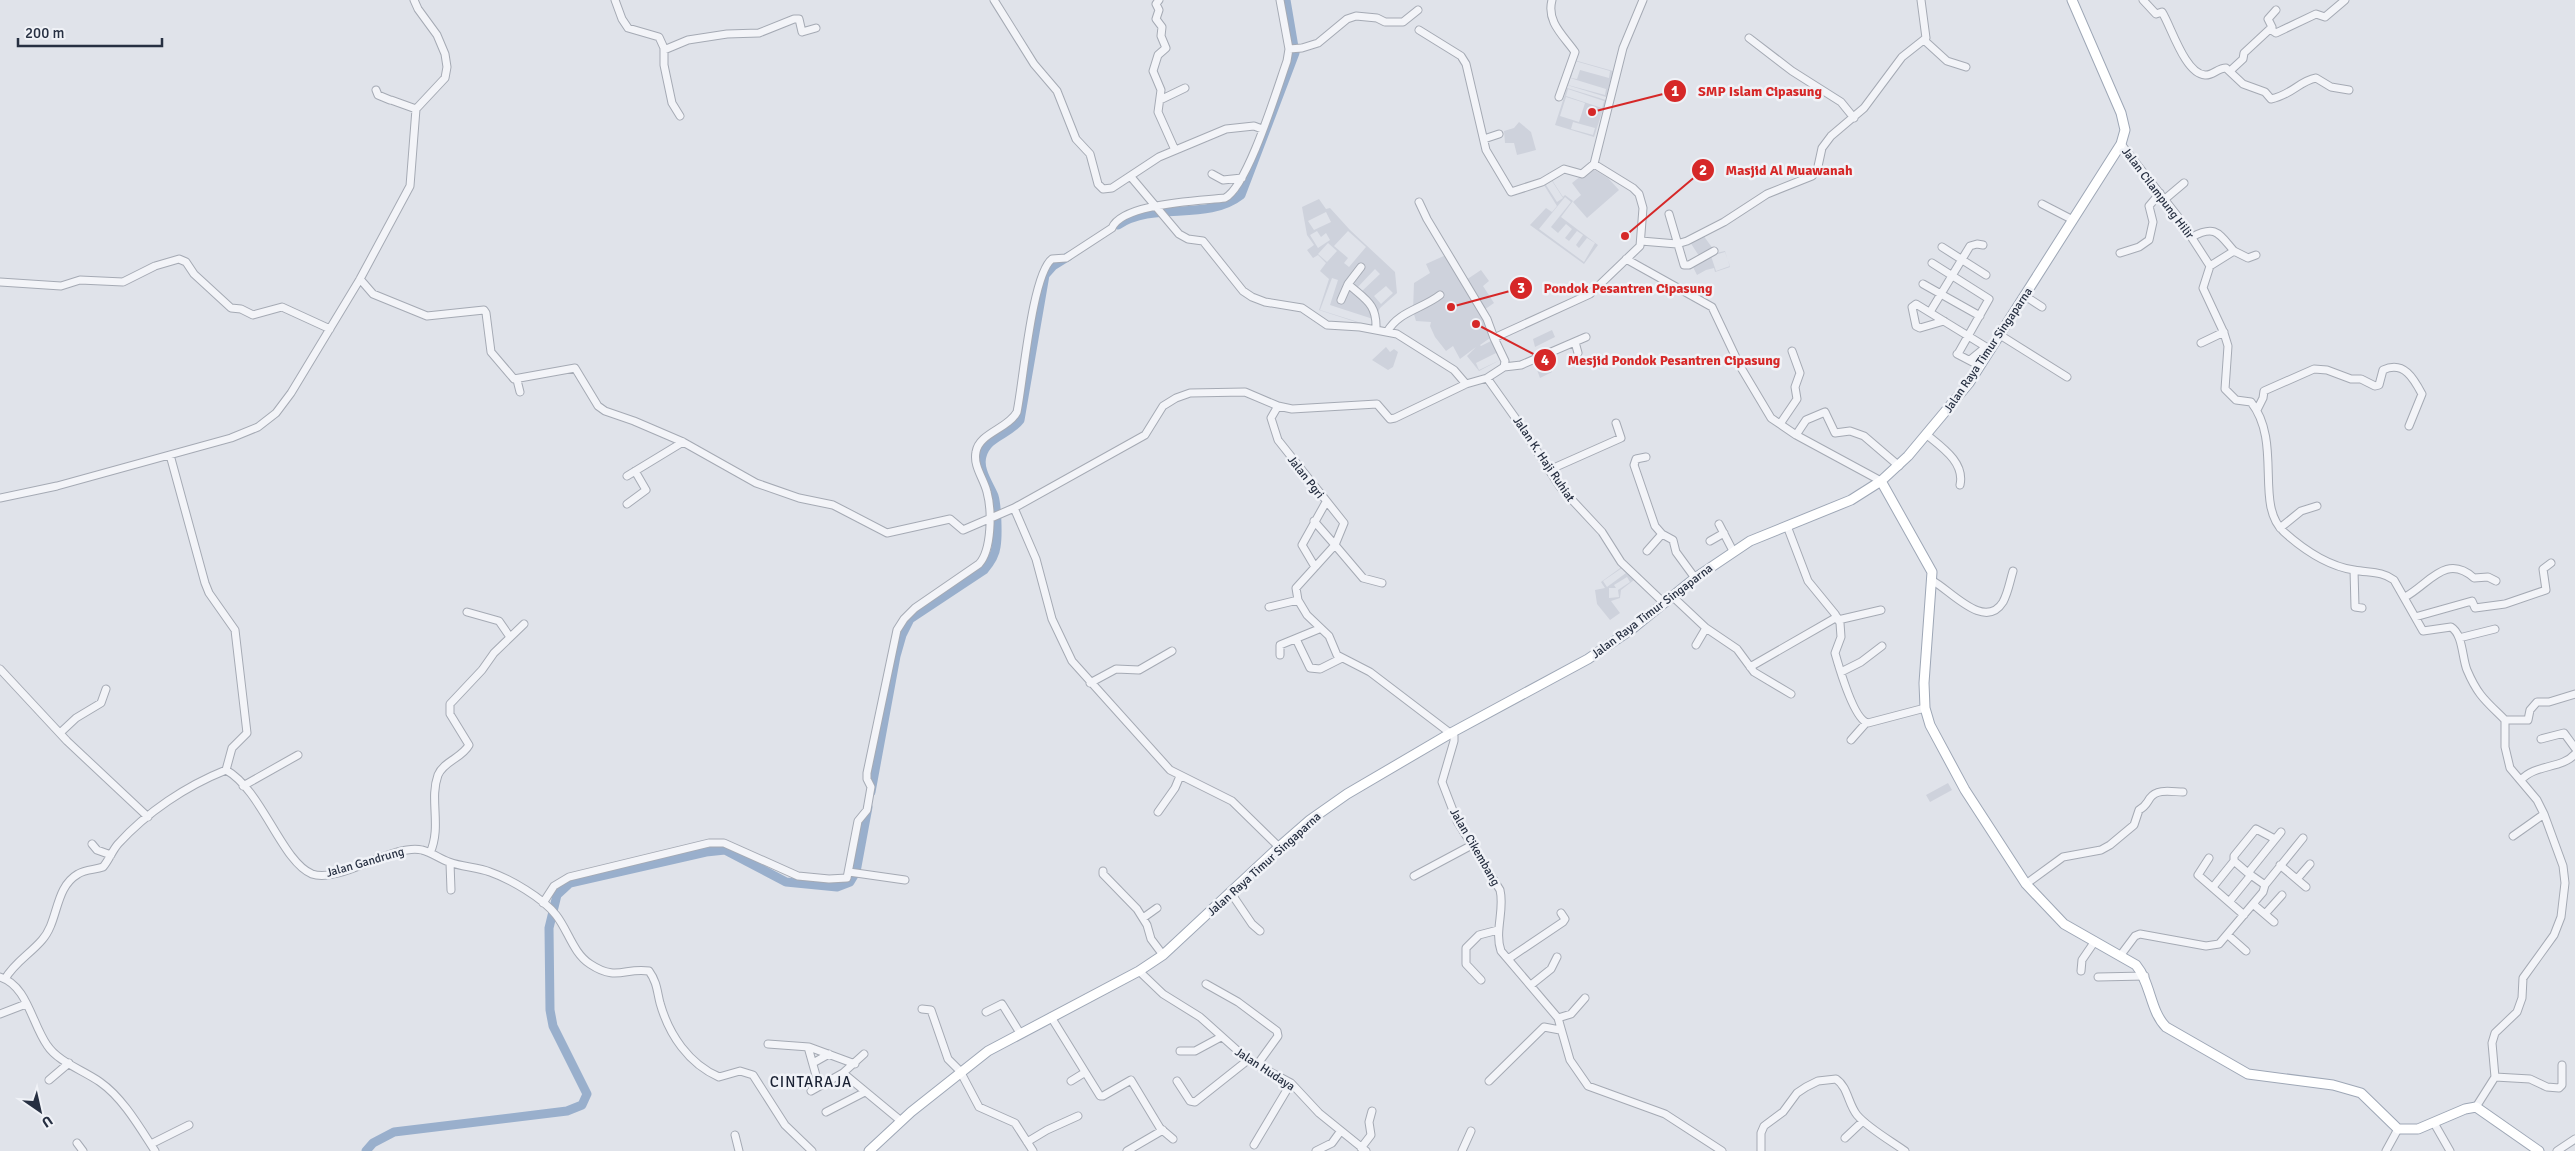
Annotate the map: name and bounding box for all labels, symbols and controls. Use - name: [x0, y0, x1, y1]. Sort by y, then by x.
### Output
- scale bar: [18, 15, 161, 47]
- text: 200 m: [25, 24, 65, 42]
- callout: SMP Islam Cipasung: [1663, 76, 1832, 105]
- text: 1: [1671, 82, 1679, 100]
- text: SMP Islam Cipasung: [1698, 83, 1822, 100]
- street label: Jalan Cilampung Hilir: [2118, 145, 2197, 242]
- callout: Masjid Al Muawanah: [1691, 155, 1863, 184]
- text: 2: [1699, 161, 1707, 179]
- text: Masjid Al Muawanah: [1726, 162, 1853, 179]
- callout: Pondok Pesantren Cipasung: [1509, 273, 1723, 302]
- text: 3: [1517, 279, 1525, 297]
- text: Pondok Pesantren Cipasung: [1544, 280, 1713, 297]
- street label: Jalan Raya Timur Singaparna: [1941, 285, 2036, 416]
- callout: Mesjid Pondok Pesantren Cipasung: [1532, 346, 1790, 375]
- text: 4: [1541, 351, 1549, 369]
- text: Mesjid Pondok Pesantren Cipasung: [1568, 352, 1781, 369]
- street label: Jalan K. Haji Ruhiat: [1509, 414, 1578, 505]
- street label: Jalan Pgri: [1284, 453, 1327, 502]
- street label: Jalan Raya Timur Singaparna: [1589, 561, 1716, 662]
- street label: Jalan Cikembang: [1446, 806, 1503, 889]
- street label: Jalan Raya Timur Singaparna: [1204, 809, 1324, 919]
- street label: Jalan Gandrung: [324, 844, 406, 881]
- street label: Jalan Hudaya: [1232, 1044, 1298, 1094]
- district label: CINTARAJA: [770, 1073, 852, 1091]
- north arrow: [15, 1086, 65, 1136]
- text: U: [38, 1112, 56, 1131]

